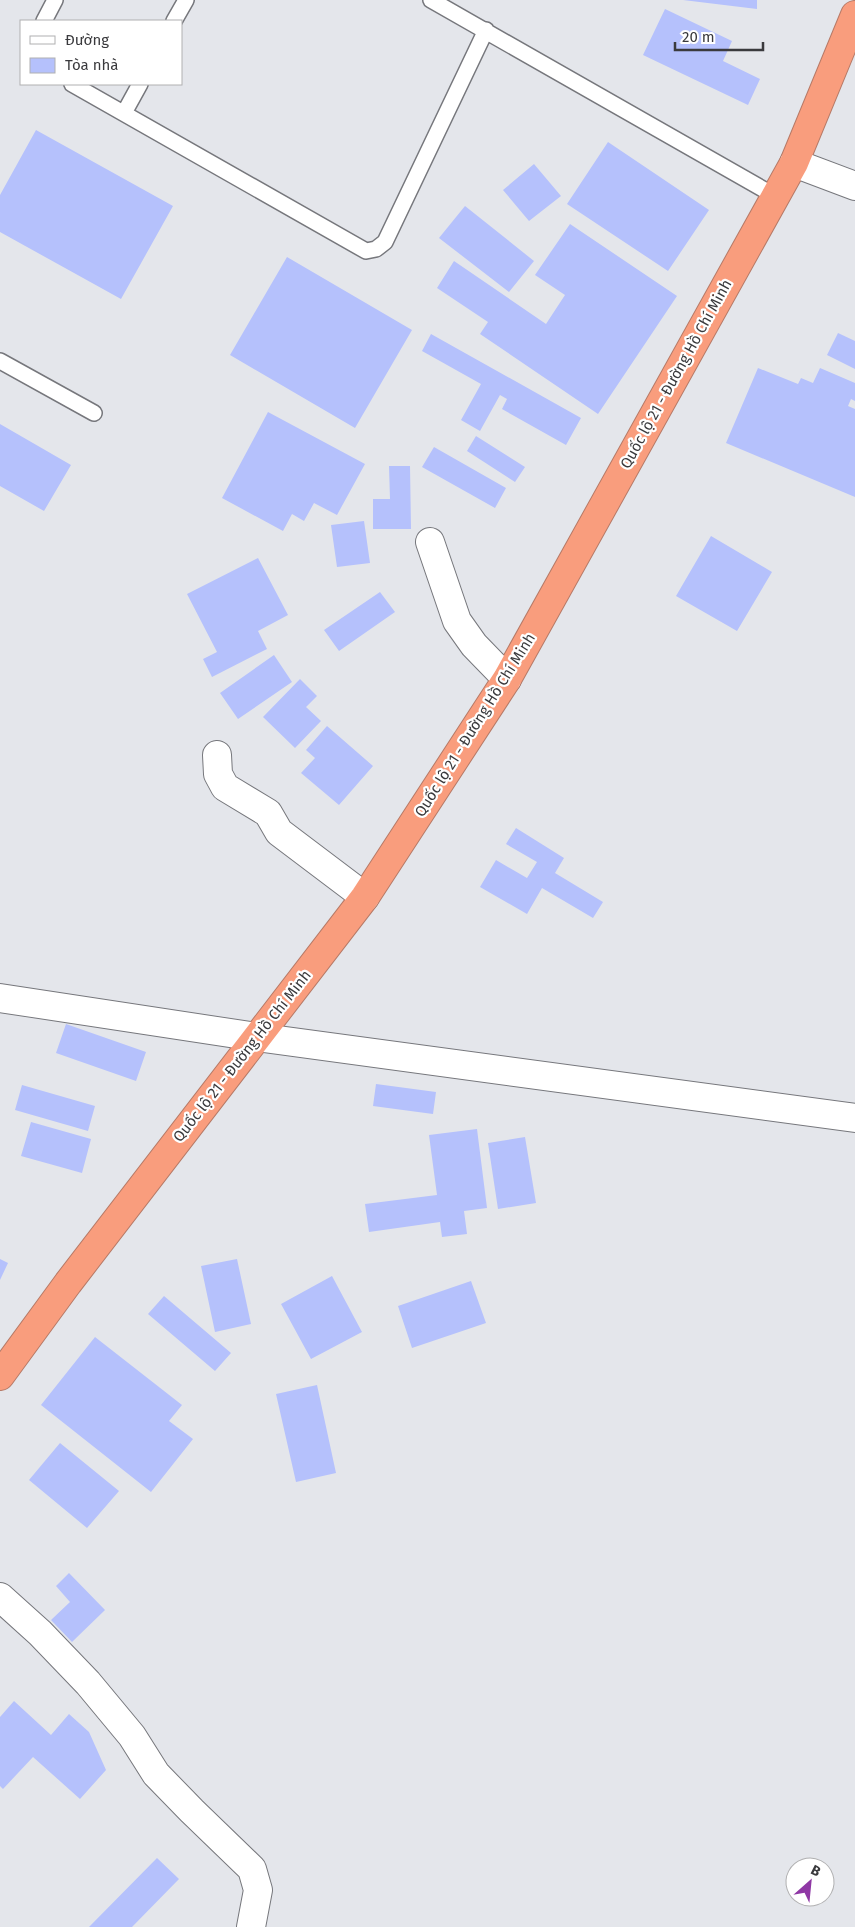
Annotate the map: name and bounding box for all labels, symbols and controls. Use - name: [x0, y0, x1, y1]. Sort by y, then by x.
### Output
- legend: [20, 20, 182, 85]
- scale bar: [675, 20, 762, 52]
- text: 20 m: [682, 28, 715, 46]
- text: Đường: [65, 31, 109, 49]
- text: Tòa nhà: [65, 56, 118, 74]
- street label: Quốc lộ 21 - Đường Hồ Chí Minh: [616, 276, 736, 472]
- street label: Quốc lộ 21 - Đường Hồ Chí Minh: [411, 630, 539, 820]
- street label: Quốc lộ 21 - Đường Hồ Chí Minh: [169, 966, 315, 1146]
- north arrow: [785, 1857, 835, 1907]
- text: B: [808, 1861, 824, 1881]

